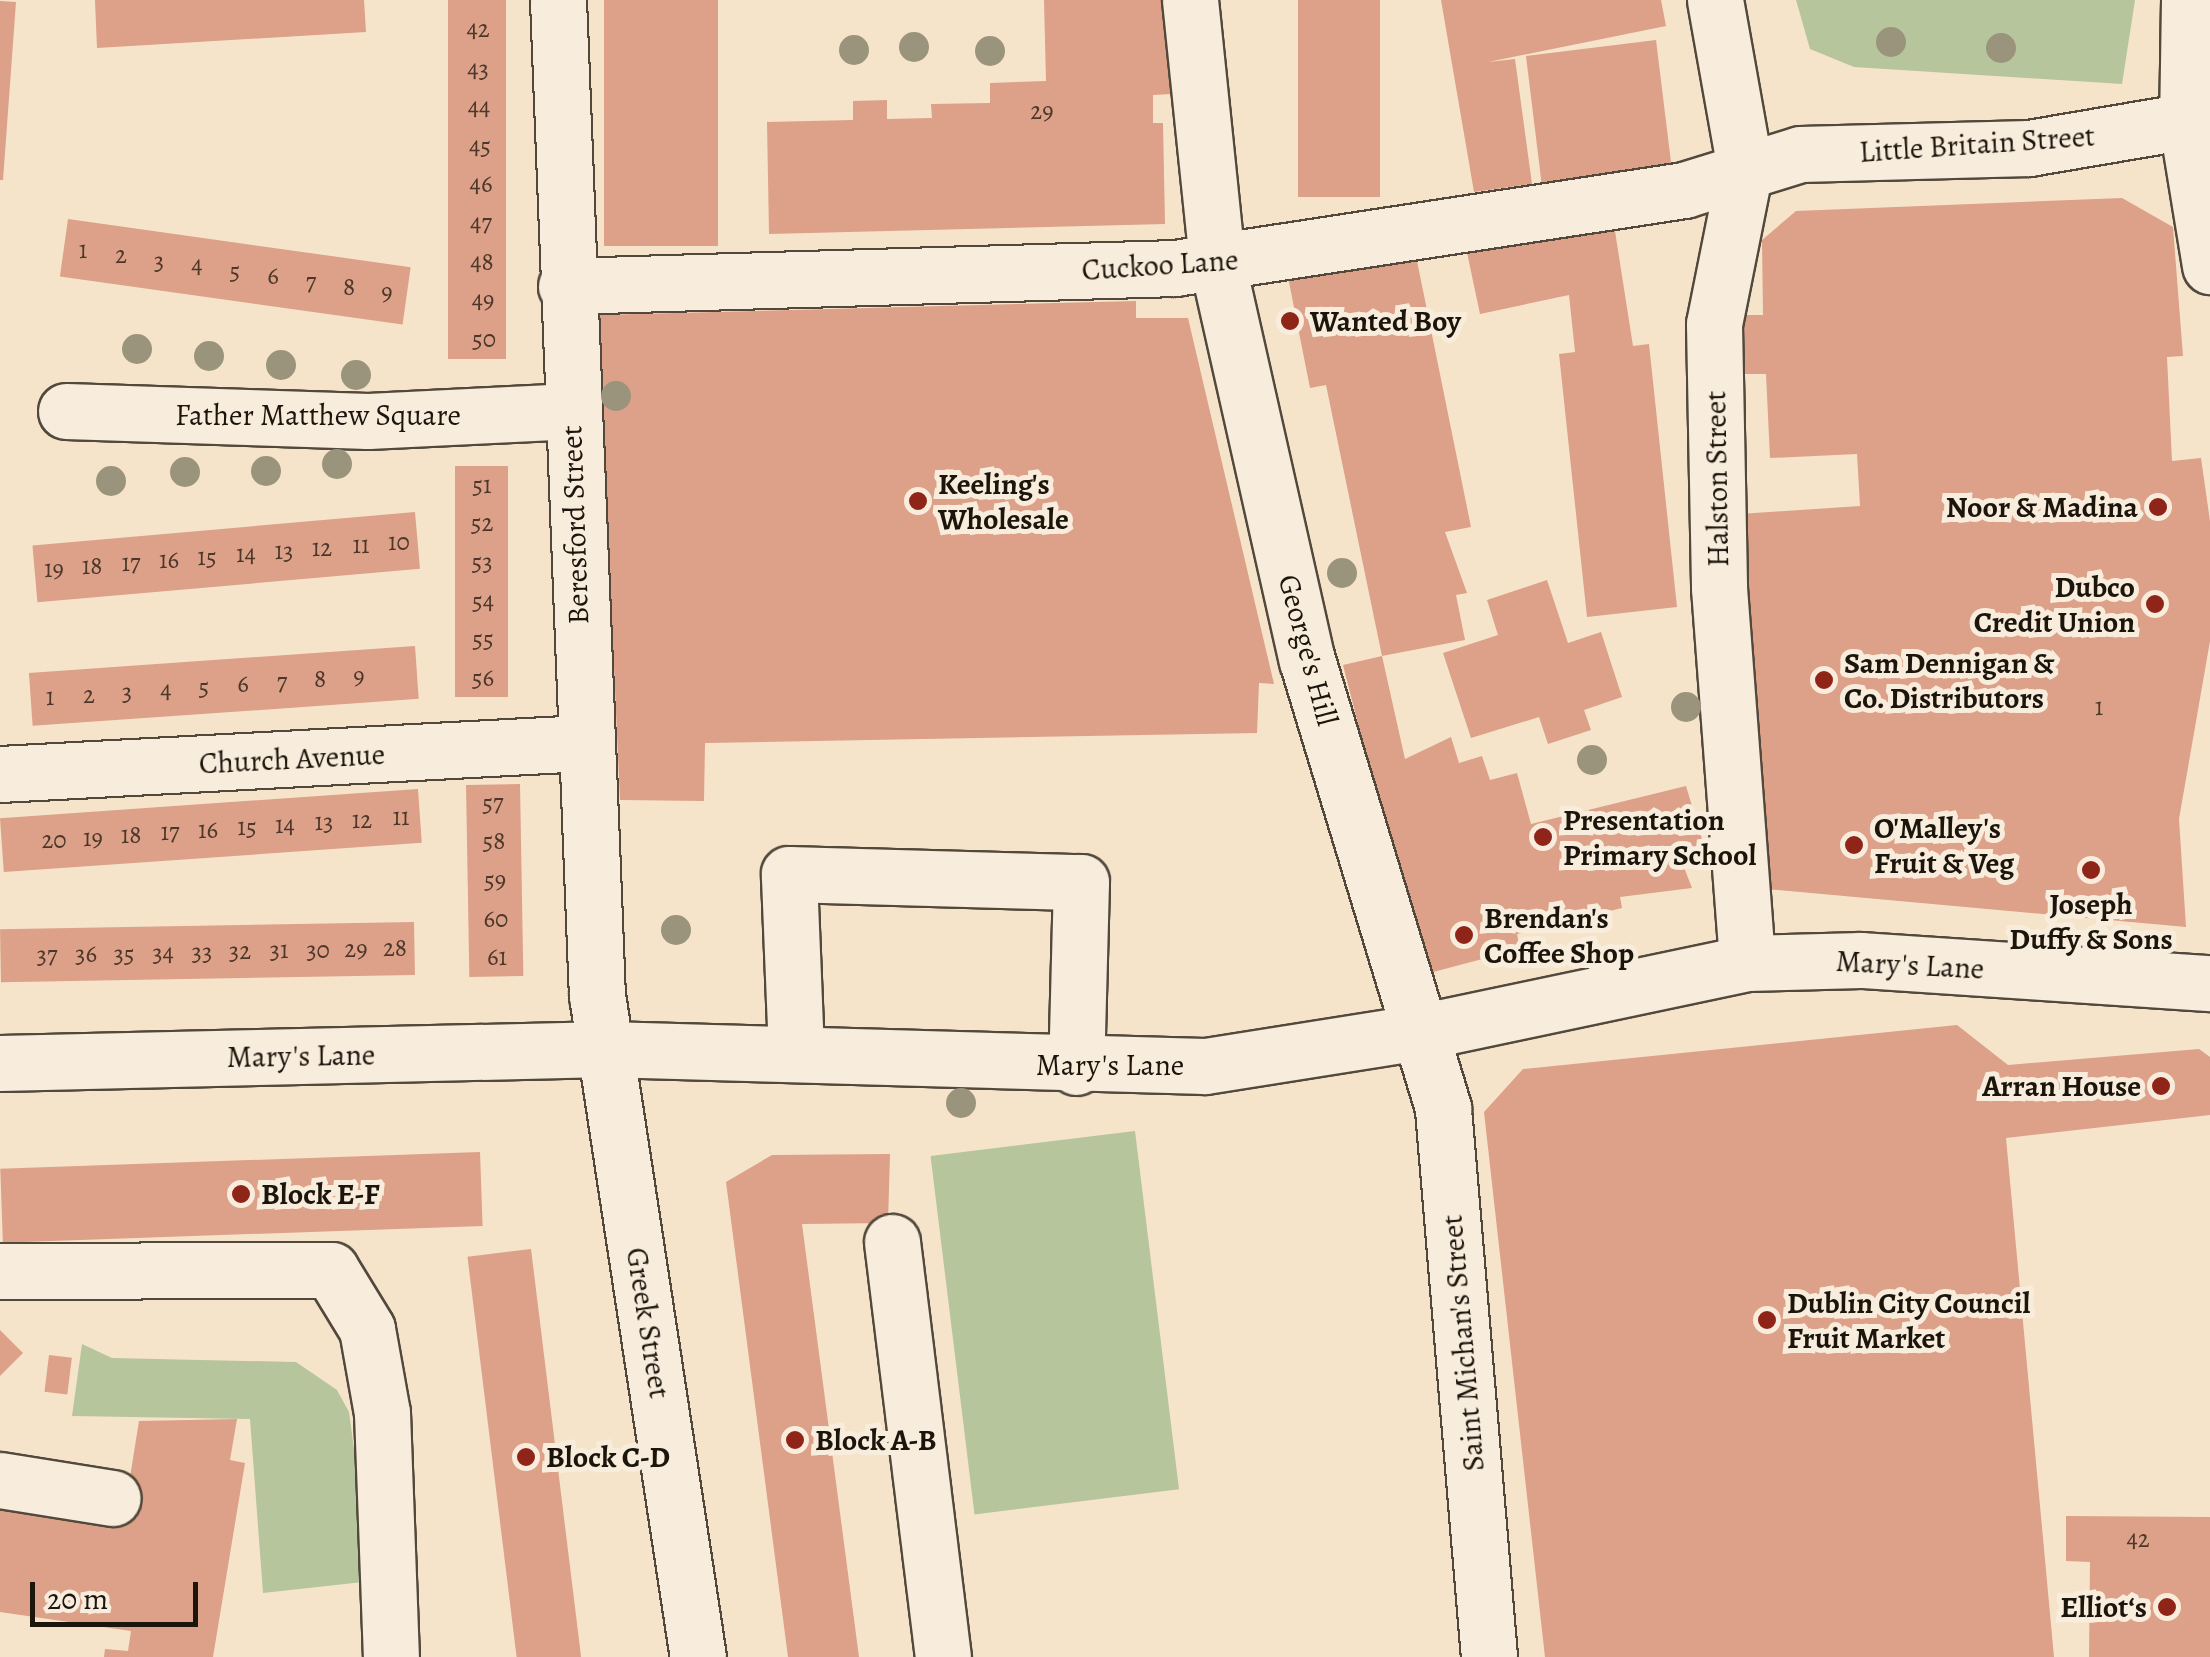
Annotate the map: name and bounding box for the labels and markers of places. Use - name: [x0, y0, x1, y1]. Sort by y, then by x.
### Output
- place label: Wanted Boy: [1310, 303, 1461, 339]
- marker: Wanted Boy: [1279, 310, 1301, 332]
- place label: Keeling's Wholesale: [938, 466, 1069, 536]
- place label: Noor & Madina: [1946, 489, 2138, 525]
- marker: Keeling's Wholesale: [907, 490, 929, 512]
- marker: Noor & Madina: [2147, 496, 2169, 518]
- place label: Dubco Credit Union: [1974, 569, 2135, 640]
- marker: Dubco Credit Union: [2144, 593, 2166, 615]
- place label: Sam Dennigan & Co. Distributors: [1844, 645, 2055, 716]
- marker: Sam Dennigan & Co. Distributors: [1813, 669, 1835, 691]
- place label: Presentation Primary School: [1563, 802, 1756, 872]
- place label: O'Malley's Fruit & Veg: [1874, 810, 2014, 880]
- marker: Presentation Primary School: [1532, 826, 1554, 848]
- marker: O'Malley's Fruit & Veg: [1843, 834, 1865, 856]
- marker: Joseph Duffy & Sons: [2080, 859, 2102, 881]
- place label: Joseph Duffy & Sons: [2009, 886, 2173, 956]
- place label: Brendan's Coffee Shop: [1484, 900, 1634, 970]
- marker: Brendan's Coffee Shop: [1453, 924, 1475, 946]
- place label: Arran House: [1982, 1068, 2141, 1104]
- marker: Arran House: [2150, 1075, 2172, 1097]
- place label: Block E-F: [261, 1176, 380, 1212]
- marker: Block E-F: [230, 1183, 252, 1205]
- place label: Dublin City Council Fruit Market: [1787, 1285, 2031, 1356]
- marker: Dublin City Council Fruit Market: [1756, 1309, 1778, 1331]
- place label: Block A-B: [815, 1422, 937, 1458]
- marker: Block A-B: [784, 1429, 806, 1451]
- place label: Block C-D: [546, 1439, 670, 1475]
- marker: Block C-D: [515, 1446, 537, 1468]
- place label: Elliot‘s: [2060, 1589, 2147, 1625]
- marker: Elliot‘s: [2156, 1596, 2178, 1618]

